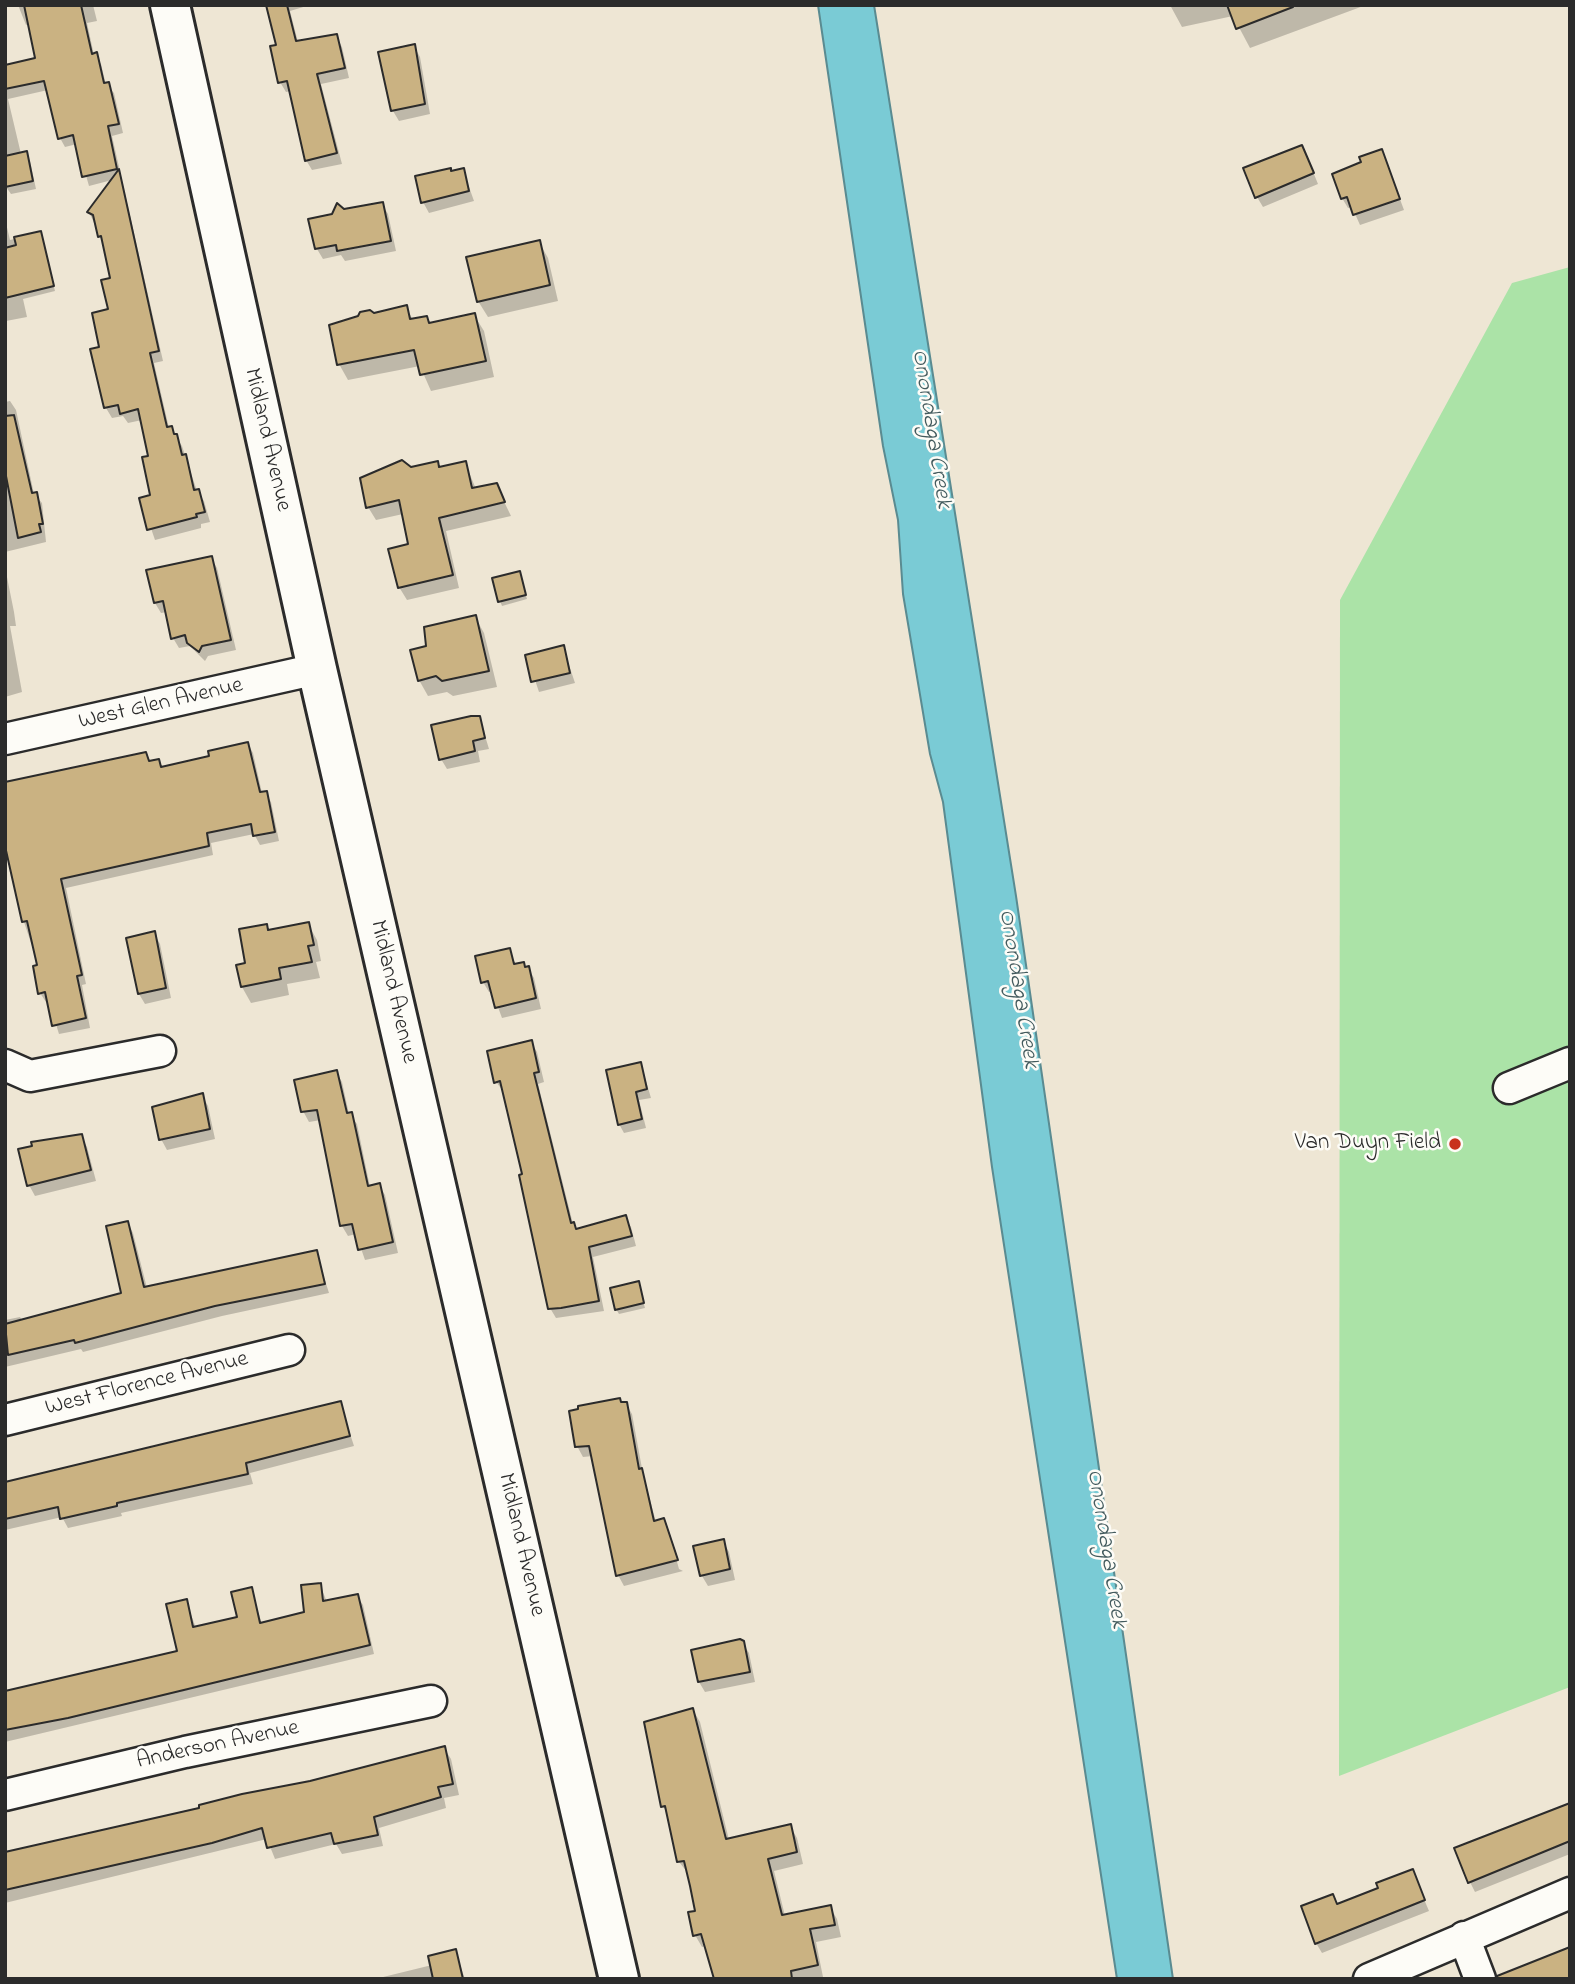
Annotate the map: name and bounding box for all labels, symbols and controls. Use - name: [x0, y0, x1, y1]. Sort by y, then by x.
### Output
- water label: Onondaga Creek: [903, 347, 957, 511]
- street label: Midland Avenue: [236, 366, 296, 514]
- street label: West Glen Avenue: [76, 673, 246, 737]
- water label: Onondaga Creek: [990, 907, 1044, 1071]
- street label: Midland Avenue: [362, 918, 422, 1066]
- place label: Van Duyn Field: [1295, 1130, 1441, 1158]
- marker: Van Duyn Field: [1447, 1136, 1463, 1152]
- street label: West Florence Avenue: [43, 1346, 251, 1424]
- water label: Onondaga Creek: [1078, 1467, 1132, 1631]
- street label: Midland Avenue: [490, 1471, 550, 1619]
- street label: Anderson Avenue: [134, 1715, 302, 1777]

